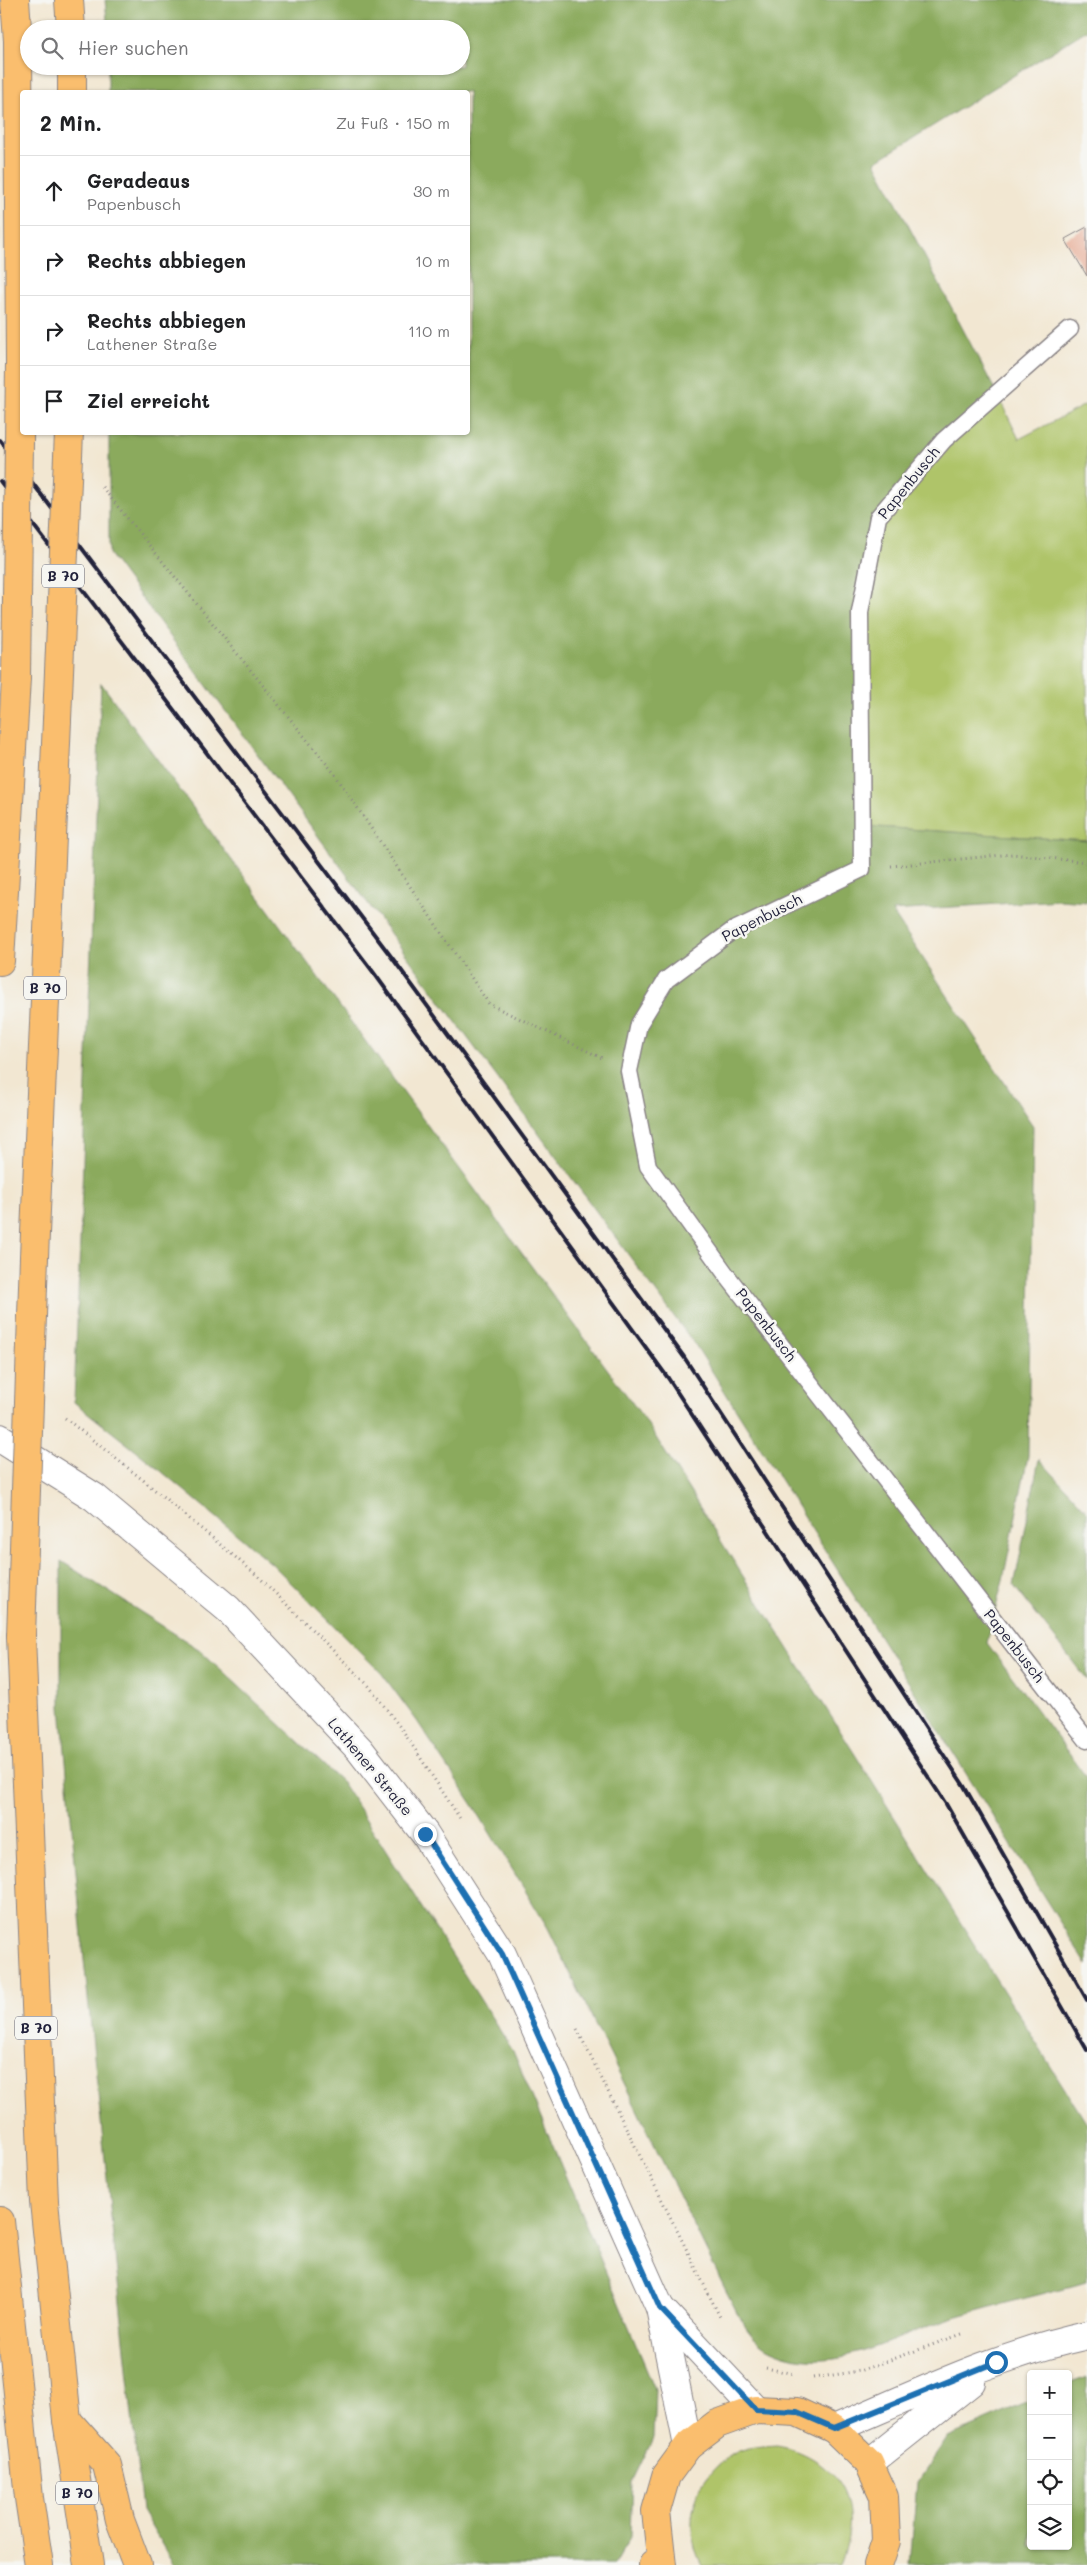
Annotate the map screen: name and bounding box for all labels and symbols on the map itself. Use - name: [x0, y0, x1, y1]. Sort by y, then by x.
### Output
- street label: Papenbusch: [873, 442, 944, 523]
- road number: B 70: [42, 564, 84, 588]
- street label: Papenbusch: [718, 888, 805, 946]
- road number: B 70: [24, 976, 66, 1000]
- street label: Papenbusch: [732, 1284, 802, 1365]
- street label: Papenbusch: [980, 1605, 1050, 1686]
- street label: Lathener Straße: [324, 1713, 418, 1820]
- route end: [414, 1823, 437, 1846]
- road number: B 70: [15, 2016, 57, 2040]
- route start: [985, 2351, 1008, 2374]
- road number: B 70: [56, 2482, 98, 2504]

